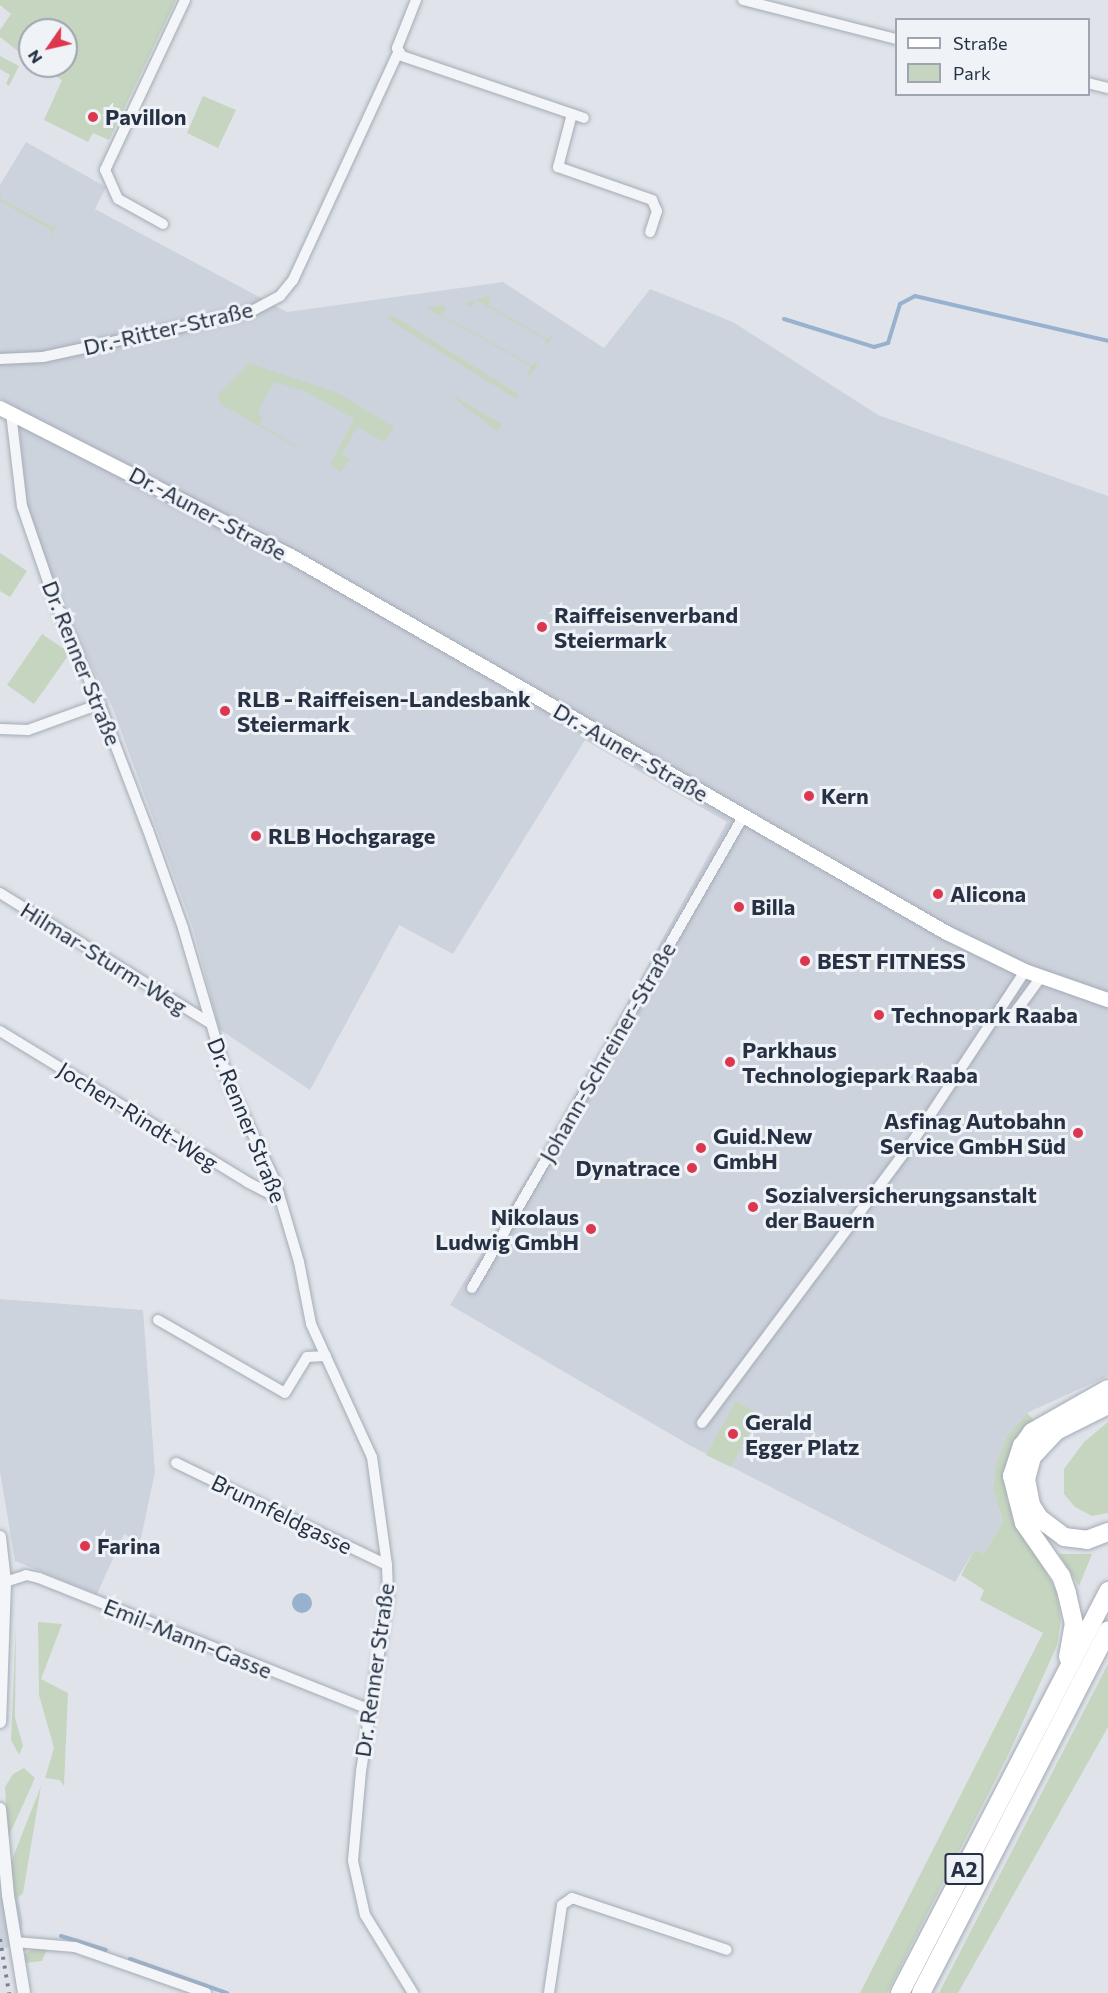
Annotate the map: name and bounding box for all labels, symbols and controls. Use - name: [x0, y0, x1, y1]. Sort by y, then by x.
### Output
- north arrow: [18, 18, 78, 78]
- legend: [895, 18, 1090, 96]
- text: Straße: [953, 32, 1008, 54]
- text: N: [23, 47, 46, 68]
- text: Park: [953, 62, 991, 84]
- place label: Pavillon: [105, 104, 187, 130]
- marker: Pavillon: [86, 110, 100, 124]
- street label: Dr.-Ritter-Straße: [81, 296, 255, 360]
- street label: Dr.-Auner-Straße: [125, 460, 291, 566]
- street label: Dr. Renner Straße: [37, 577, 127, 749]
- place label: Raiffeisenverband Steiermark: [554, 601, 738, 652]
- marker: Raiffeisenverband Steiermark: [535, 620, 549, 634]
- place label: RLB - Raiffeisen-Landesbank Steiermark: [237, 685, 531, 736]
- street label: Dr.-Auner-Straße: [549, 697, 713, 807]
- marker: RLB - Raiffeisen-Landesbank Steiermark: [218, 704, 232, 718]
- place label: Kern: [821, 783, 869, 809]
- marker: Kern: [802, 789, 816, 803]
- place label: RLB Hochgarage: [268, 823, 435, 849]
- marker: RLB Hochgarage: [249, 829, 263, 843]
- place label: Alicona: [950, 881, 1026, 907]
- marker: Alicona: [931, 887, 945, 901]
- place label: Billa: [751, 894, 795, 920]
- street label: Hilmar-Sturm-Weg: [16, 896, 192, 1020]
- marker: Billa: [732, 900, 746, 914]
- street label: Johann-Schreiner-Straße: [533, 937, 681, 1167]
- place label: BEST FITNESS: [817, 948, 966, 974]
- marker: BEST FITNESS: [798, 954, 812, 968]
- place label: Technopark Raaba: [891, 1002, 1078, 1028]
- marker: Technopark Raaba: [872, 1008, 886, 1022]
- street label: Dr. Renner Straße: [202, 1034, 292, 1206]
- place label: Parkhaus Technologiepark Raaba: [742, 1036, 978, 1088]
- marker: Parkhaus Technologiepark Raaba: [723, 1055, 737, 1069]
- street label: Jochen-Rindt-Weg: [53, 1056, 223, 1176]
- place label: Asfinag Autobahn Service GmbH Süd: [880, 1107, 1066, 1158]
- place label: Guid.New GmbH: [713, 1122, 812, 1174]
- marker: Asfinag Autobahn Service GmbH Süd: [1071, 1126, 1085, 1140]
- marker: Guid.New GmbH: [694, 1141, 708, 1155]
- place label: Dynatrace: [575, 1155, 680, 1181]
- marker: Dynatrace: [685, 1161, 699, 1175]
- place label: Sozialversicherungsanstalt der Bauern: [765, 1181, 1037, 1232]
- marker: Sozialversicherungsanstalt der Bauern: [746, 1200, 760, 1214]
- place label: Nikolaus Ludwig GmbH: [435, 1203, 579, 1254]
- marker: Nikolaus Ludwig GmbH: [584, 1222, 598, 1236]
- place label: Gerald Egger Platz: [745, 1408, 859, 1460]
- marker: Gerald Egger Platz: [726, 1427, 740, 1441]
- street label: Brunnfeldgasse: [207, 1469, 357, 1559]
- place label: Farina: [97, 1533, 160, 1559]
- marker: Farina: [78, 1539, 92, 1553]
- street label: Dr. Renner Straße: [349, 1581, 399, 1759]
- street label: Emil-Mann-Gasse: [100, 1592, 276, 1684]
- road number: A2: [943, 1851, 985, 1887]

